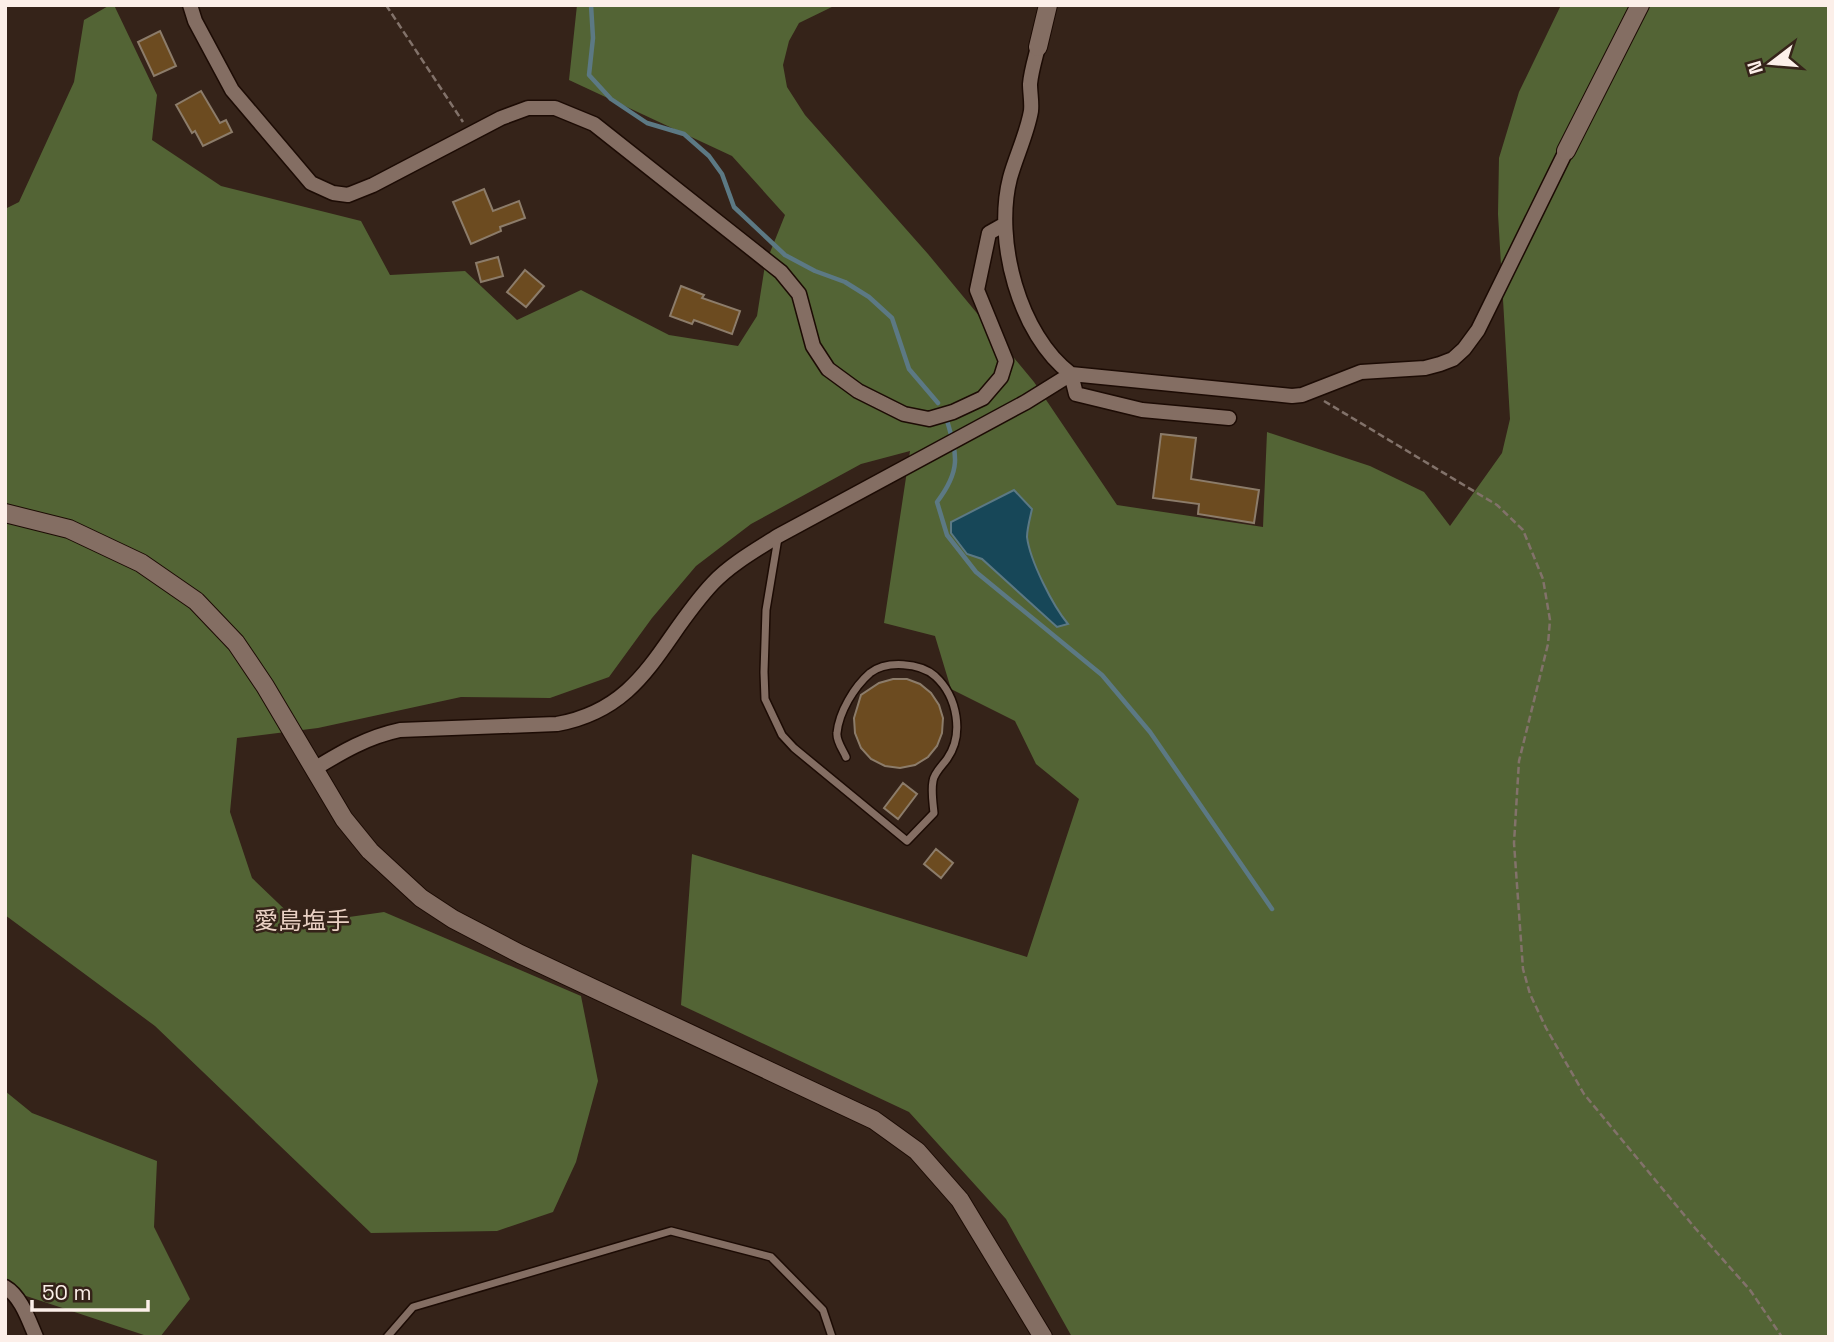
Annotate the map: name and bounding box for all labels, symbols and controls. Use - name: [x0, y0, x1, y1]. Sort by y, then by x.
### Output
- north arrow: [1736, 28, 1806, 98]
- text: N: [1741, 58, 1769, 77]
- district label: 愛島塩手: [254, 905, 350, 936]
- scale bar: [32, 1268, 147, 1312]
- text: 50 m: [42, 1279, 92, 1306]

